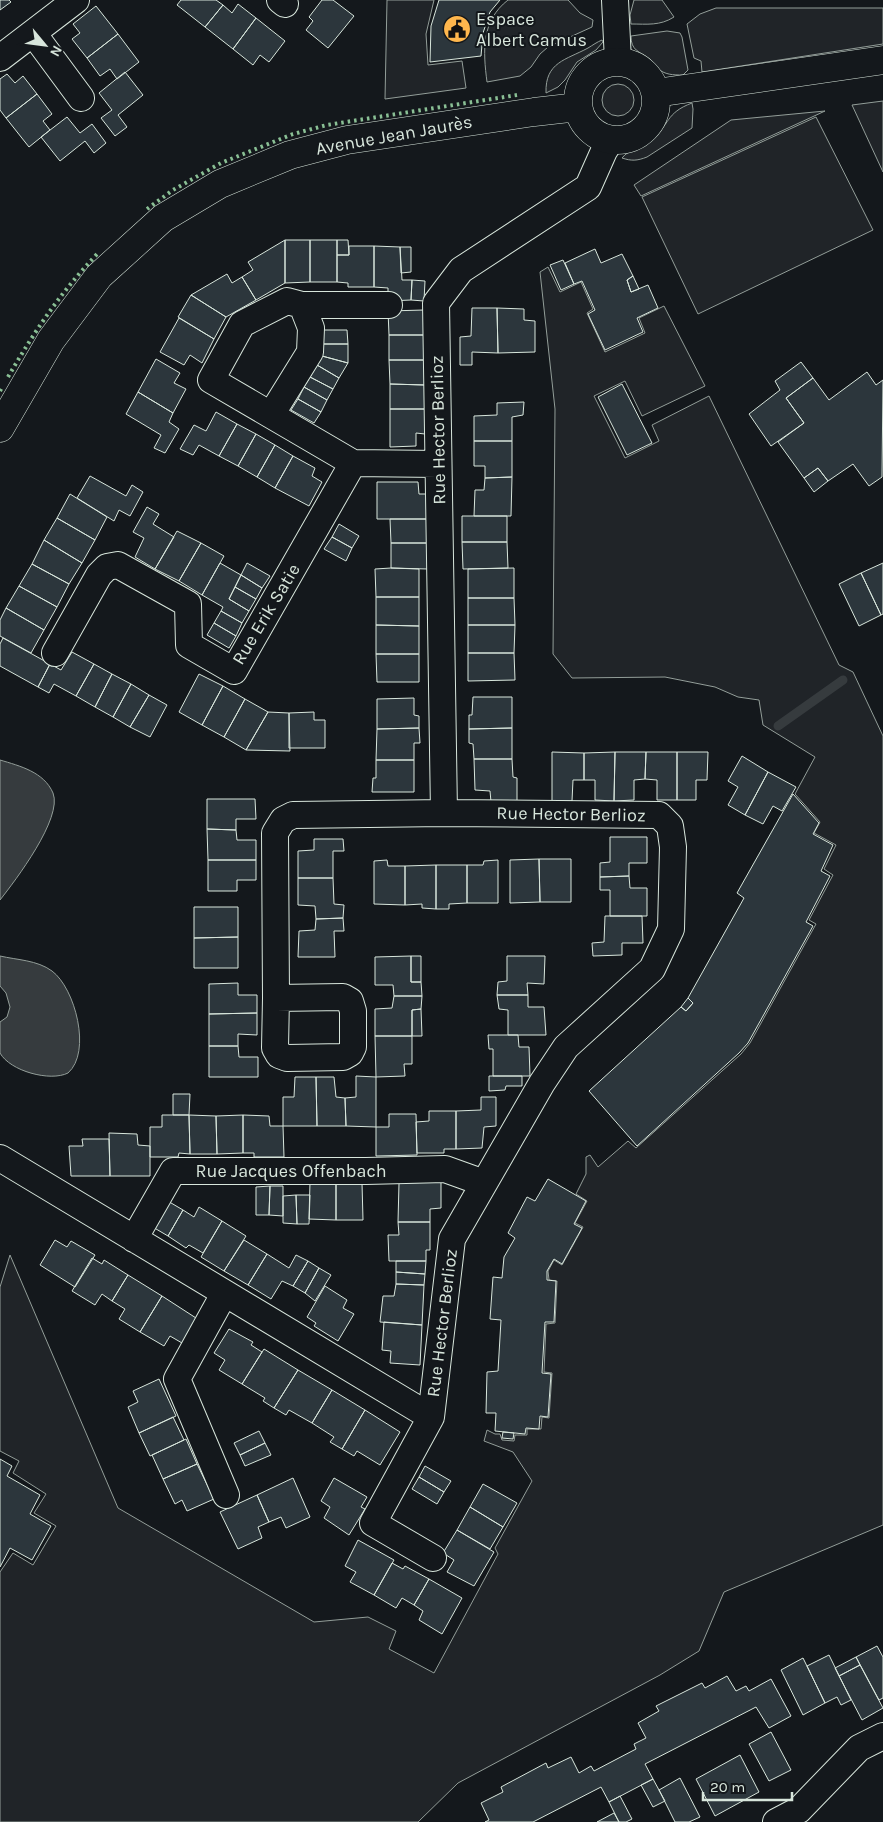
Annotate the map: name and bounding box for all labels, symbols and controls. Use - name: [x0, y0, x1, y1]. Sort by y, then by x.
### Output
- place label: Espace Albert Camus: [476, 8, 587, 51]
- public building icon: Espace Albert Camus: [442, 14, 472, 44]
- north arrow: [20, 20, 70, 70]
- text: N: [46, 43, 66, 60]
- street label: Avenue Jean Jaurès: [314, 110, 474, 160]
- street label: Rue Hector Berlioz: [426, 355, 450, 505]
- street label: Rue Erik Satie: [227, 559, 305, 669]
- street label: Rue Hector Berlioz: [496, 802, 646, 826]
- street label: Rue Jacques Offenbach: [195, 1160, 387, 1182]
- street label: Rue Hector Berlioz: [422, 1248, 462, 1398]
- scale bar: [703, 1770, 792, 1802]
- text: 20 m: [710, 1778, 745, 1796]

